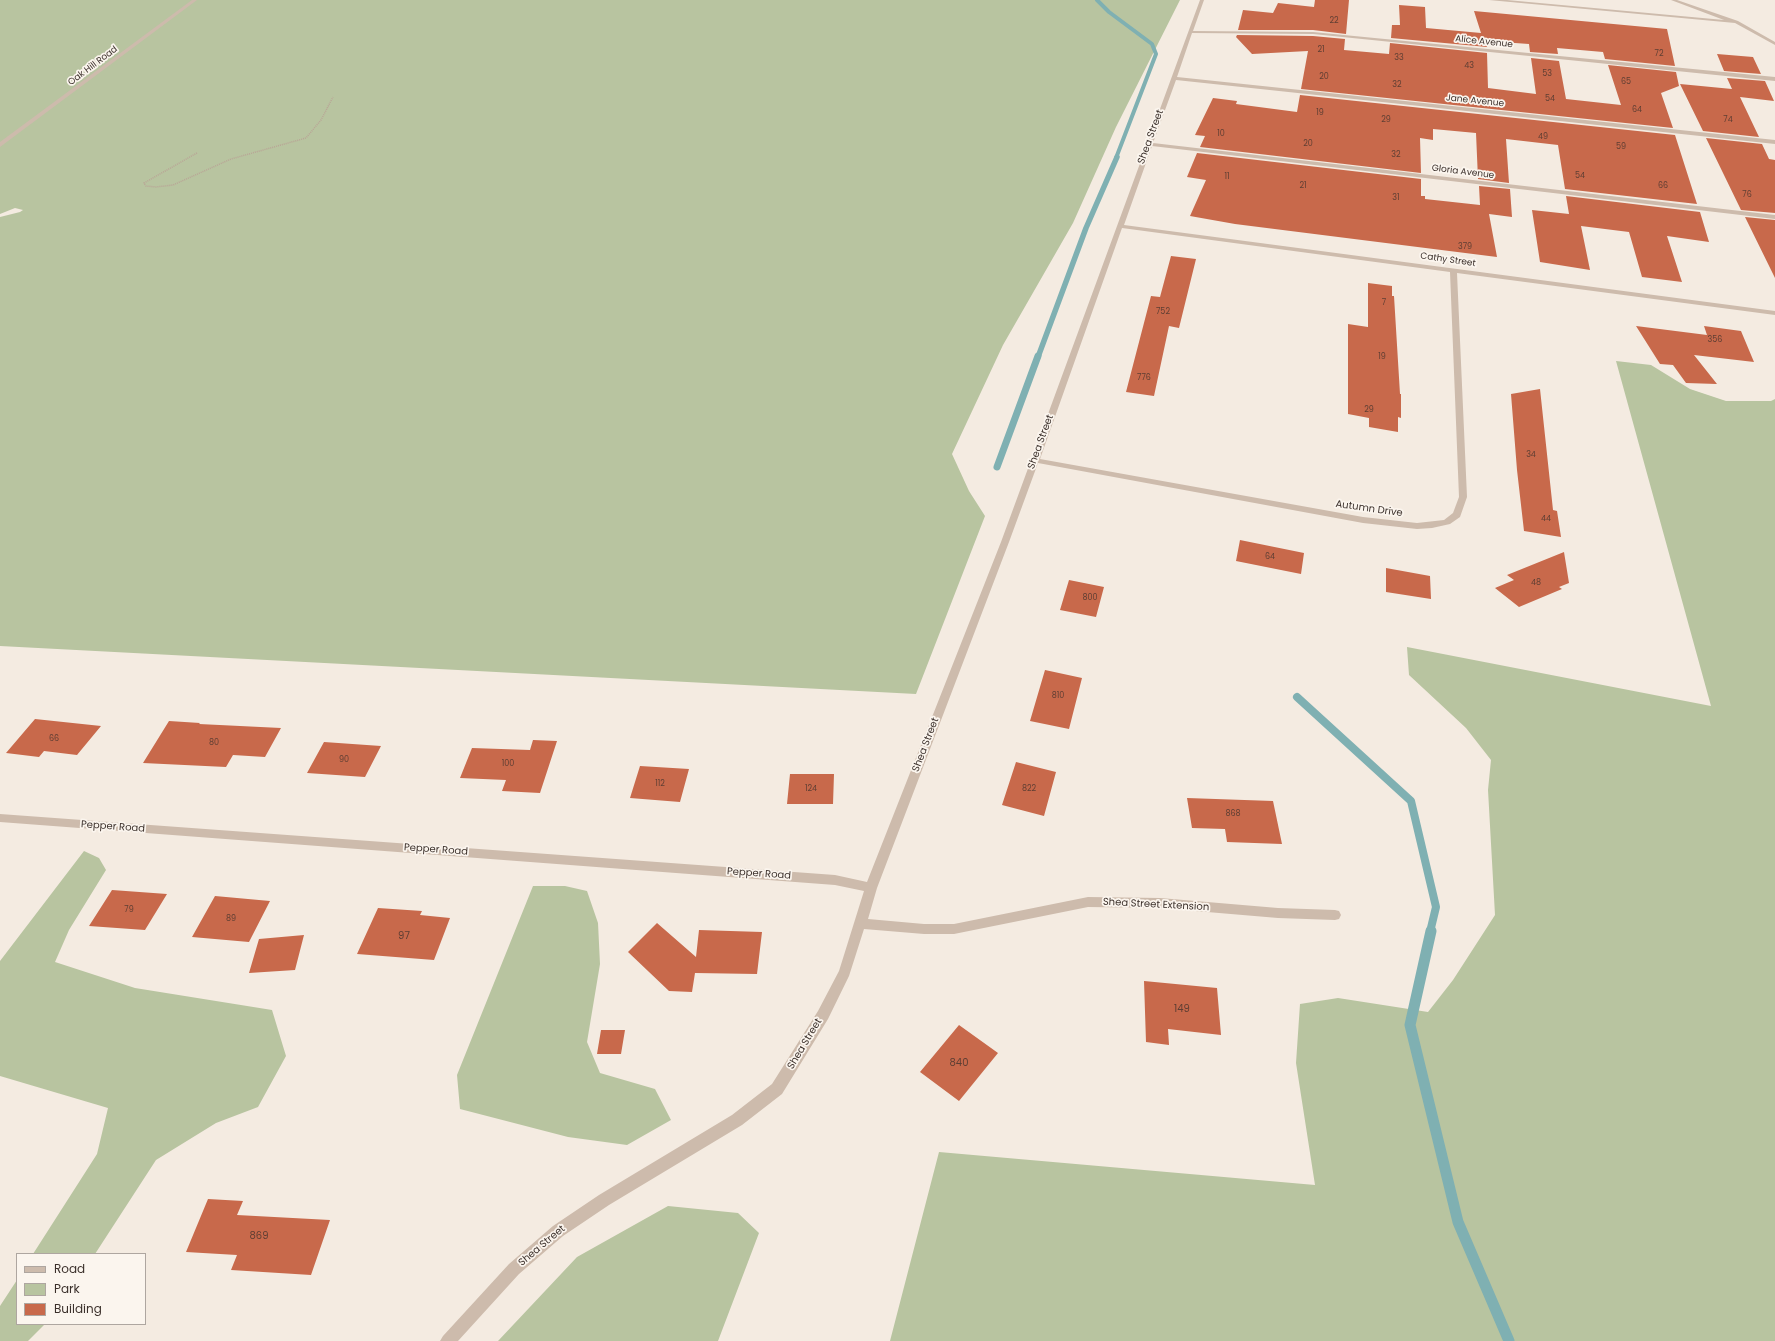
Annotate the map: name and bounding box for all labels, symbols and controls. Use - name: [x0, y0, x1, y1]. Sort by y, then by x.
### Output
- house number: 22: [1329, 16, 1339, 26]
- street label: Alice Avenue: [1455, 34, 1513, 50]
- street label: Oak Hill Road: [66, 44, 120, 88]
- house number: 21: [1317, 45, 1325, 55]
- house number: 72: [1655, 49, 1663, 59]
- house number: 33: [1394, 53, 1404, 63]
- house number: 43: [1464, 61, 1474, 71]
- house number: 53: [1542, 69, 1552, 79]
- house number: 20: [1319, 72, 1329, 82]
- house number: 65: [1621, 77, 1631, 87]
- house number: 32: [1392, 80, 1402, 90]
- street label: Jane Avenue: [1445, 93, 1505, 109]
- house number: 54: [1545, 94, 1555, 104]
- house number: 64: [1632, 105, 1642, 115]
- street label: Shea Street: [1136, 108, 1166, 166]
- house number: 19: [1316, 108, 1324, 118]
- house number: 29: [1381, 115, 1391, 125]
- house number: 74: [1723, 115, 1733, 125]
- house number: 10: [1217, 129, 1225, 139]
- house number: 49: [1538, 132, 1548, 142]
- house number: 20: [1303, 139, 1313, 149]
- house number: 59: [1616, 142, 1626, 152]
- house number: 32: [1391, 150, 1401, 160]
- street label: Gloria Avenue: [1431, 163, 1495, 181]
- house number: 54: [1575, 171, 1585, 181]
- house number: 11: [1224, 172, 1230, 182]
- house number: 21: [1299, 181, 1307, 191]
- house number: 66: [1658, 181, 1668, 191]
- house number: 76: [1742, 190, 1752, 200]
- house number: 31: [1392, 193, 1400, 203]
- house number: 379: [1458, 242, 1472, 252]
- street label: Cathy Street: [1420, 251, 1476, 269]
- house number: 7: [1382, 298, 1386, 308]
- house number: 752: [1156, 307, 1170, 317]
- house number: 356: [1708, 335, 1722, 345]
- house number: 19: [1378, 352, 1386, 362]
- house number: 776: [1137, 373, 1151, 383]
- house number: 29: [1364, 405, 1374, 415]
- street label: Shea Street: [1026, 413, 1056, 471]
- house number: 34: [1526, 450, 1536, 460]
- street label: Autumn Drive: [1335, 498, 1403, 520]
- house number: 44: [1541, 514, 1551, 524]
- house number: 64: [1265, 552, 1275, 562]
- house number: 48: [1531, 578, 1541, 588]
- house number: 800: [1082, 593, 1098, 603]
- house number: 810: [1052, 691, 1064, 701]
- street label: Shea Street: [910, 716, 942, 774]
- house number: 66: [49, 734, 59, 744]
- house number: 80: [209, 738, 219, 748]
- house number: 90: [339, 755, 349, 765]
- house number: 100: [502, 759, 514, 769]
- house number: 112: [655, 779, 665, 789]
- house number: 124: [805, 784, 817, 794]
- house number: 822: [1022, 784, 1036, 794]
- house number: 868: [1225, 809, 1241, 819]
- street label: Pepper Road: [81, 819, 145, 835]
- street label: Pepper Road: [404, 842, 468, 858]
- street label: Pepper Road: [727, 866, 791, 882]
- street label: Shea Street Extension: [1103, 896, 1209, 914]
- house number: 79: [124, 905, 134, 915]
- house number: 89: [226, 914, 236, 924]
- house number: 97: [398, 930, 410, 942]
- house number: 149: [1174, 1003, 1190, 1015]
- street label: Shea Street: [785, 1016, 825, 1072]
- house number: 840: [950, 1057, 968, 1069]
- street label: Shea Street: [516, 1223, 568, 1269]
- house number: 869: [250, 1230, 268, 1242]
- legend: [16, 1253, 146, 1325]
- text: Road: [54, 1260, 85, 1277]
- text: Park: [54, 1280, 80, 1297]
- text: Building: [54, 1300, 102, 1317]

